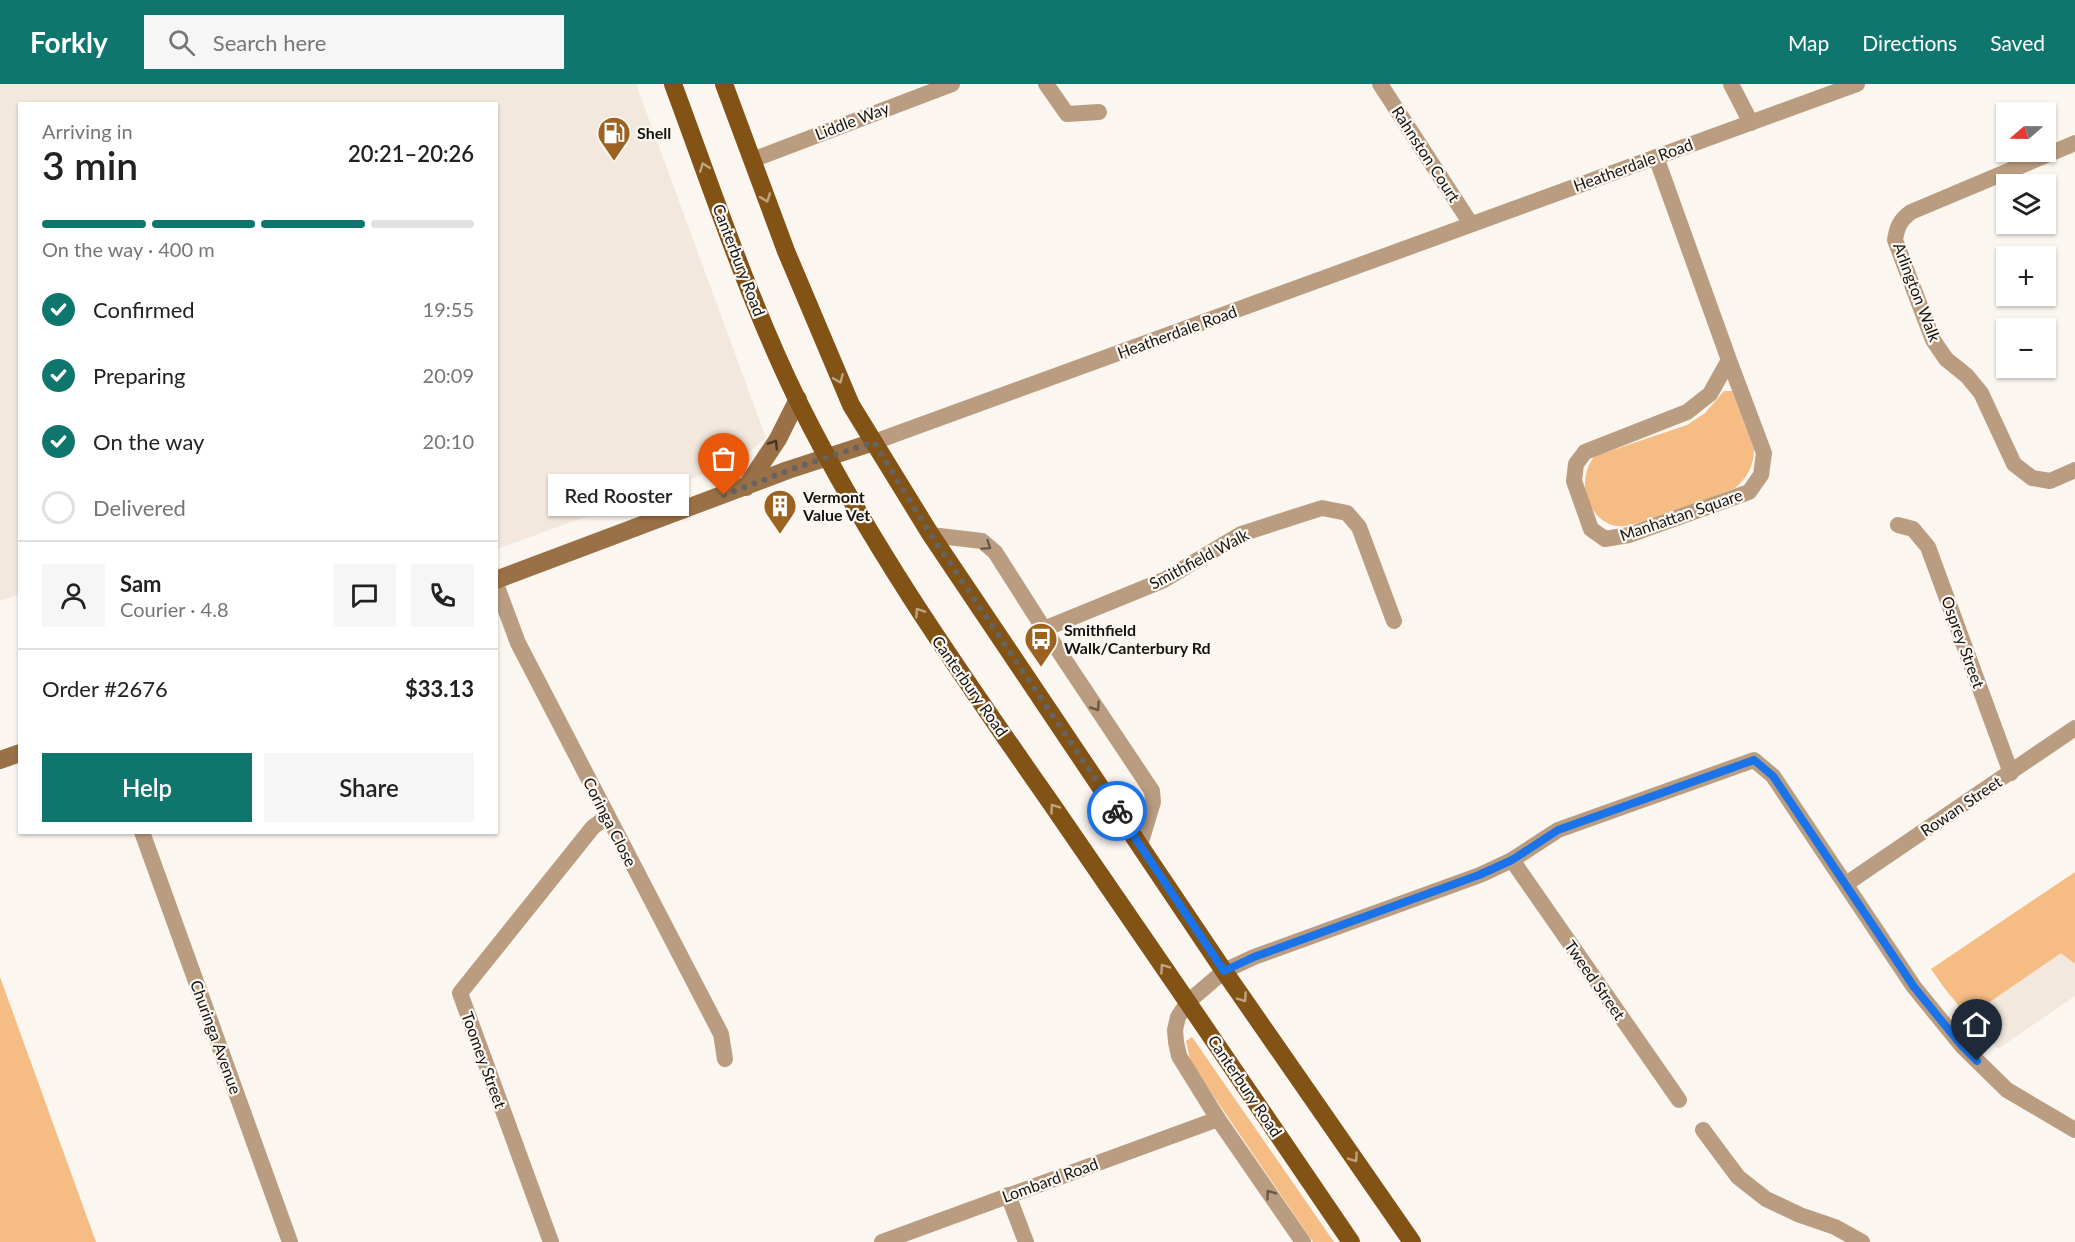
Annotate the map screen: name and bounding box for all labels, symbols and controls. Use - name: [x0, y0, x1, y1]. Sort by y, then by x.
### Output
- search box: [144, 15, 564, 69]
- text: Forkly: [30, 25, 108, 59]
- icon: search: [165, 26, 198, 59]
- text: Search here: [213, 29, 326, 56]
- text: Map: [1788, 30, 1829, 55]
- text: Directions: [1862, 30, 1957, 55]
- text: Saved: [1990, 30, 2045, 55]
- street label: Liddle Way: [812, 97, 892, 143]
- street label: Rahnston Court: [1388, 102, 1465, 205]
- north arrow: [1996, 102, 2056, 162]
- map controls: [1996, 102, 2056, 378]
- fuel station icon: Shell: [596, 115, 632, 162]
- text: Arriving in: [42, 119, 133, 143]
- place label: Shell: [637, 123, 671, 142]
- street label: Heatherdale Road: [1571, 134, 1695, 195]
- text: 20:21–20:26: [348, 140, 474, 167]
- text: 3 min: [42, 142, 138, 188]
- one-way arrow: [699, 162, 711, 173]
- button: layers: [1996, 174, 2056, 234]
- one-way arrow: [759, 192, 771, 203]
- street label: Canterbury Road: [709, 201, 770, 319]
- text: On the way · 400 m: [42, 237, 215, 261]
- street label: Arlington Walk: [1890, 240, 1945, 345]
- button: +: [1996, 246, 2056, 306]
- icon: check: [42, 293, 75, 326]
- text: Confirmed: [93, 296, 195, 323]
- text: 19:55: [423, 297, 474, 321]
- street label: Heatherdale Road: [1115, 301, 1239, 362]
- button: −: [1996, 318, 2056, 378]
- icon: check: [42, 359, 75, 392]
- text: Preparing: [93, 362, 185, 389]
- text: 20:09: [423, 363, 474, 387]
- one-way arrow: [832, 372, 844, 383]
- icon: check: [42, 425, 75, 458]
- text: On the way: [93, 428, 204, 455]
- text: 20:10: [423, 429, 474, 453]
- pin: [698, 433, 749, 495]
- one-way arrow: [766, 440, 777, 451]
- icon: bag: [707, 442, 740, 475]
- callout: Red Rooster: [547, 474, 688, 516]
- text: Red Rooster: [565, 483, 672, 507]
- street label: Manhattan Square: [1617, 485, 1745, 544]
- place label: Vermont Value Vet: [802, 487, 870, 524]
- building icon: Vermont Value Vet: [762, 488, 798, 535]
- text: Delivered: [93, 494, 186, 521]
- street label: Smithfield Walk: [1146, 524, 1252, 593]
- one-way arrow: [980, 539, 991, 550]
- button: person: [42, 564, 105, 627]
- button: chat: [333, 564, 396, 627]
- button: phone: [411, 564, 474, 627]
- text: Sam: [120, 570, 162, 597]
- street label: Osprey Street: [1938, 593, 1989, 691]
- text: Courier · 4.8: [120, 597, 229, 621]
- one-way arrow: [915, 608, 927, 618]
- place label: Smithfield Walk/Canterbury Rd: [1064, 620, 1211, 657]
- bus stop icon: Smithfield Walk/Canterbury Rd: [1023, 621, 1059, 668]
- street label: Canterbury Road: [929, 632, 1012, 740]
- text: Order #2676: [42, 675, 168, 702]
- text: $33.13: [405, 675, 474, 702]
- one-way arrow: [1089, 700, 1100, 711]
- button: Help: [42, 753, 252, 822]
- button: Share: [264, 753, 474, 822]
- street label: Rowan Street: [1916, 771, 2005, 840]
- street label: Coringa Close: [580, 774, 641, 870]
- courier: [1087, 781, 1147, 841]
- icon: bike: [1101, 795, 1134, 828]
- one-way arrow: [1050, 803, 1061, 814]
- street label: Tweed Street: [1561, 936, 1630, 1023]
- one-way arrow: [1160, 964, 1171, 975]
- street label: Churinga Avenue: [187, 977, 246, 1096]
- one-way arrow: [1236, 991, 1247, 1002]
- pin: [1951, 999, 2002, 1061]
- icon: home: [1960, 1008, 1993, 1041]
- street label: Toomey Street: [458, 1009, 511, 1111]
- street label: Canterbury Road: [1204, 1031, 1286, 1140]
- one-way arrow: [1347, 1151, 1358, 1162]
- street label: Lombard Road: [999, 1153, 1100, 1206]
- one-way arrow: [1266, 1190, 1277, 1201]

